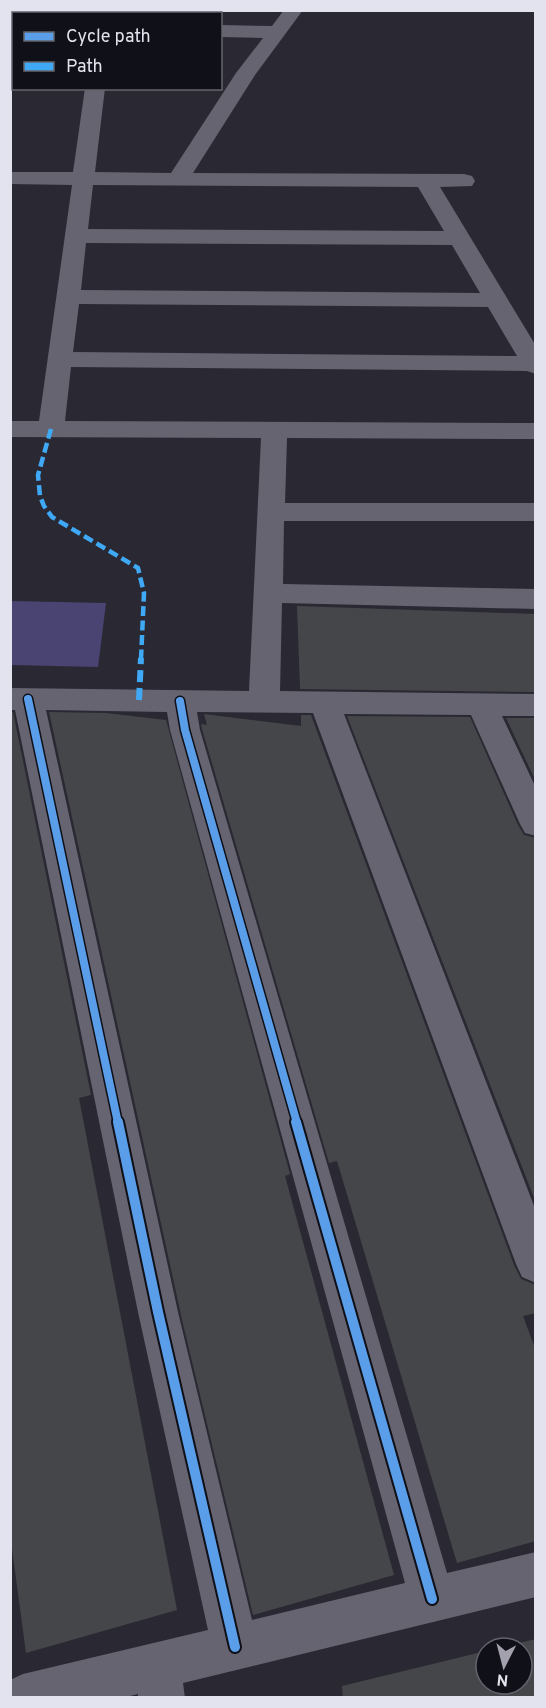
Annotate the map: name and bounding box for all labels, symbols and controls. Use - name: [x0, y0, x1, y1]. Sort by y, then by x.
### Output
- legend: [12, 12, 222, 90]
- text: Cycle path: [66, 26, 151, 49]
- text: Path: [66, 56, 103, 79]
- north arrow: [474, 1636, 534, 1696]
- text: N: [496, 1668, 509, 1689]

